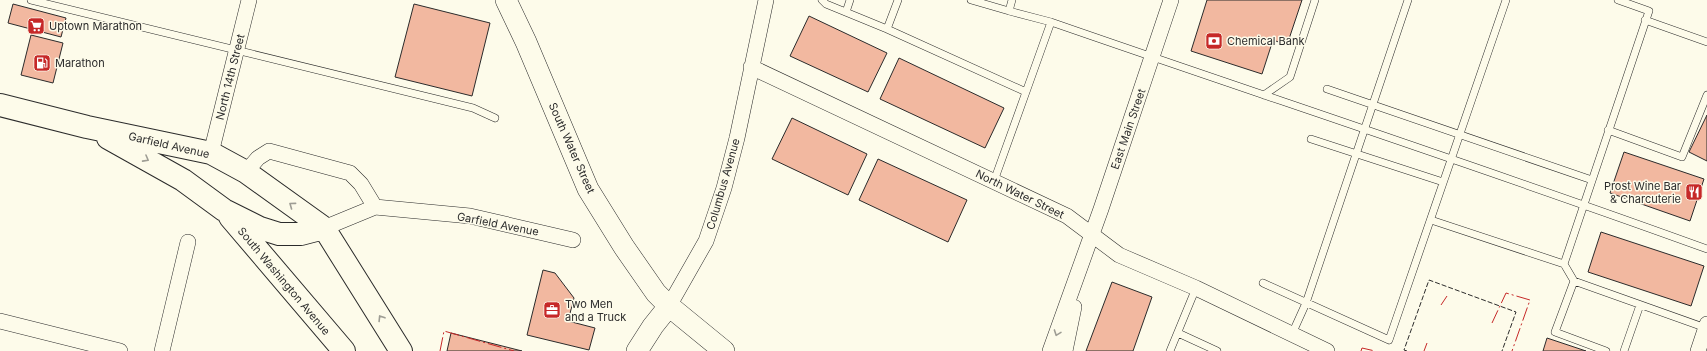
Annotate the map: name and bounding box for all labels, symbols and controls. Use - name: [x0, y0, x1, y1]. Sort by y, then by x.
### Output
- supermarket icon: Uptown Marathon: [26, 16, 46, 36]
- place label: Uptown Marathon: [49, 19, 142, 33]
- bank icon: Chemical Bank: [1204, 31, 1224, 51]
- street label: North 14th Street: [213, 32, 248, 121]
- place label: Chemical Bank: [1227, 34, 1305, 48]
- fuel station icon: Marathon: [32, 53, 52, 73]
- place label: Marathon: [55, 56, 105, 70]
- street label: East Main Street: [1108, 86, 1149, 171]
- street label: South Water Street: [546, 100, 598, 196]
- street label: Garfield Avenue: [127, 129, 211, 161]
- street label: Columbus Avenue: [703, 137, 743, 231]
- one-way arrow: [142, 155, 149, 162]
- street label: North Water Street: [973, 166, 1067, 222]
- place label: Prost Wine Bar & Charcuterie: [1604, 179, 1681, 206]
- restaurant icon: Prost Wine Bar & Charcuterie: [1684, 182, 1704, 202]
- one-way arrow: [289, 202, 296, 210]
- street label: Garfield Avenue: [456, 209, 540, 239]
- street label: South Washington Avenue: [235, 224, 333, 338]
- place label: Two Men and a Truck: [565, 297, 626, 324]
- office icon: Two Men and a Truck: [542, 300, 562, 320]
- one-way arrow: [378, 315, 385, 322]
- one-way arrow: [1053, 330, 1061, 337]

